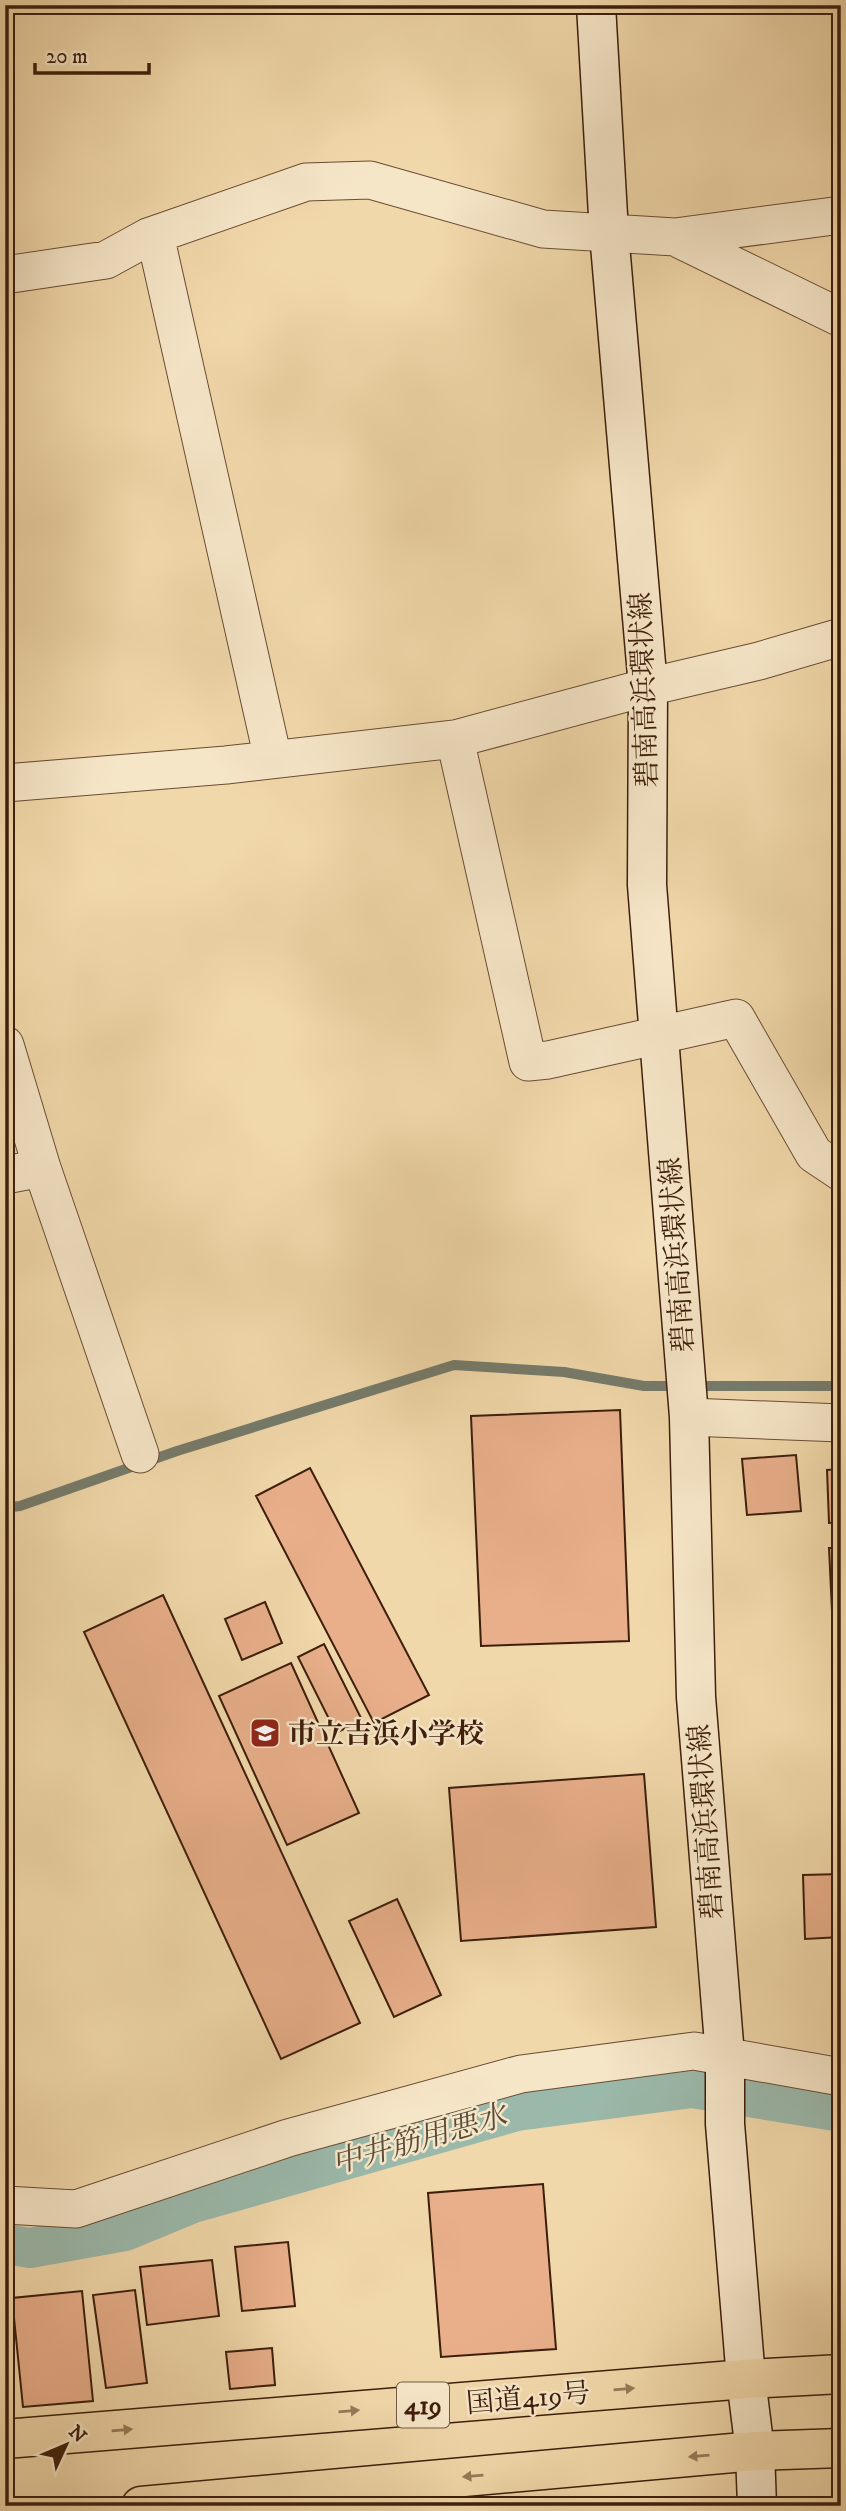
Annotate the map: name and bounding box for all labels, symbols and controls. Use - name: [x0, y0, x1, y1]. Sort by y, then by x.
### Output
- scale bar: [35, 32, 149, 76]
- text: 20 m: [46, 44, 88, 70]
- street label: 碧南高浜環状線: [624, 591, 665, 789]
- street label: 碧南高浜環状線: [653, 1156, 702, 1354]
- school or university icon: 市立吉浜小学校: [248, 1716, 282, 1750]
- place label: 市立吉浜小学校: [288, 1717, 484, 1752]
- street label: 碧南高浜環状線: [682, 1723, 731, 1921]
- water label: 中井筋用悪水: [328, 2097, 514, 2183]
- street label: 国道419号: [465, 2376, 592, 2421]
- road number: 419: [397, 2382, 449, 2428]
- one-way arrow: [614, 2383, 636, 2394]
- one-way arrow: [338, 2405, 360, 2416]
- north arrow: [32, 2410, 102, 2480]
- text: N: [63, 2421, 91, 2448]
- one-way arrow: [111, 2424, 133, 2435]
- one-way arrow: [688, 2451, 710, 2462]
- one-way arrow: [461, 2471, 483, 2482]

